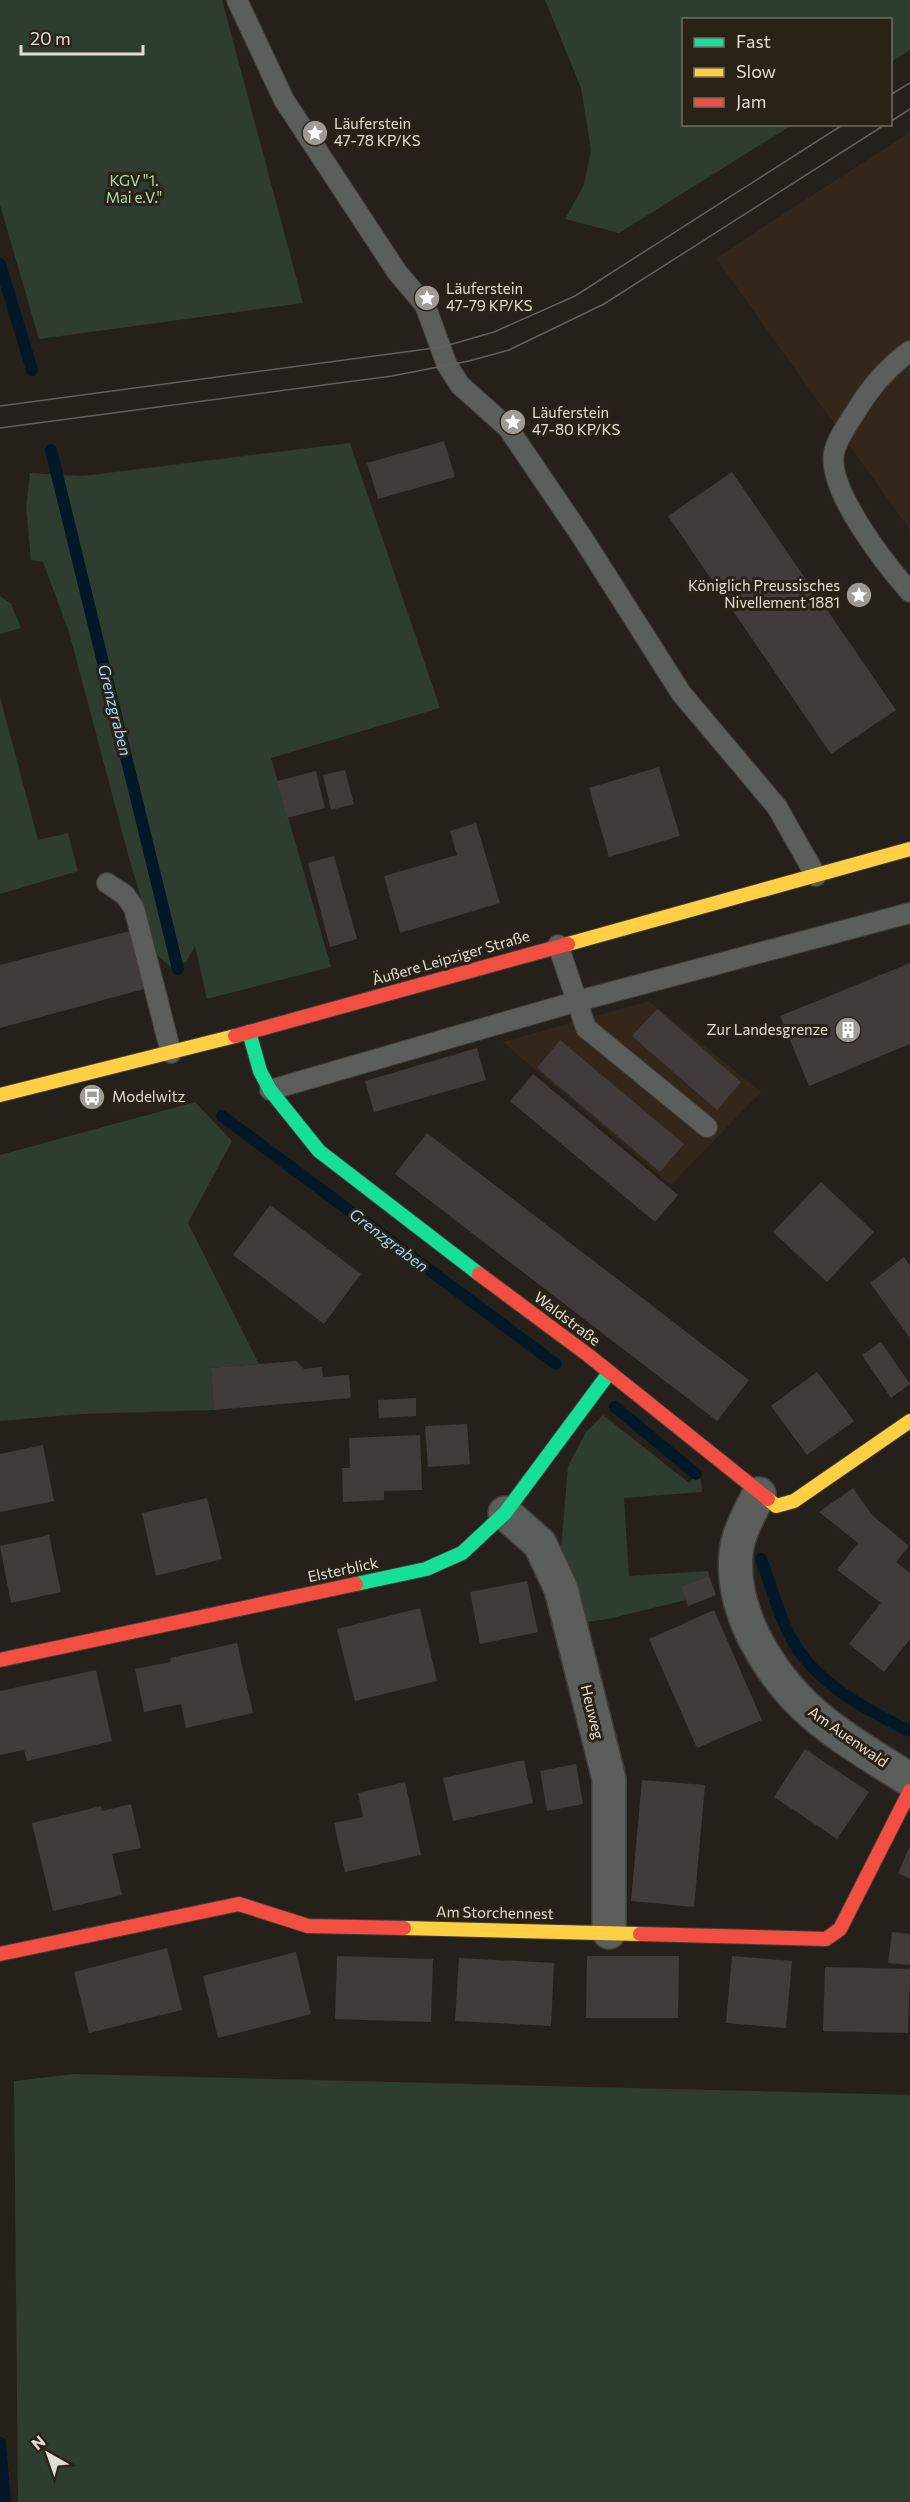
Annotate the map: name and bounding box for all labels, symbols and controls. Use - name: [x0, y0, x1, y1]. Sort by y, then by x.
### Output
- scale bar: [21, 18, 142, 56]
- legend: [682, 18, 892, 126]
- text: 20 m: [30, 27, 71, 49]
- text: Fast: [736, 30, 771, 52]
- text: Slow: [736, 60, 776, 82]
- text: Jam: [736, 90, 766, 112]
- place label: Läuferstein 47-78 KP/KS: [334, 114, 421, 149]
- place icon: Läuferstein 47-78 KP/KS: [300, 118, 330, 148]
- park label: KGV "1. Mai e.V.": [106, 171, 162, 206]
- place label: Läuferstein 47-79 KP/KS: [446, 279, 533, 314]
- place icon: Läuferstein 47-79 KP/KS: [412, 283, 442, 313]
- place label: Läuferstein 47-80 KP/KS: [532, 403, 621, 438]
- place icon: Läuferstein 47-80 KP/KS: [498, 407, 528, 437]
- place label: Königlich Preussisches Nivellement 1881: [688, 576, 840, 611]
- place icon: Königlich Preussisches Nivellement 1881: [844, 580, 874, 610]
- water label: Grenzgraben: [95, 662, 136, 758]
- street label: Äußere Leipziger Straße: [370, 926, 532, 988]
- building icon: Zur Landesgrenze: [833, 1015, 863, 1045]
- place label: Zur Landesgrenze: [707, 1020, 828, 1038]
- bus stop icon: Modelwitz: [77, 1082, 107, 1112]
- place label: Modelwitz: [112, 1087, 185, 1105]
- water label: Grenzgraben: [346, 1204, 432, 1275]
- street label: Waldstraße: [531, 1287, 604, 1349]
- street label: Elsterblick: [306, 1553, 380, 1585]
- street label: Heuweg: [578, 1683, 608, 1741]
- street label: Am Auenwald: [805, 1702, 892, 1770]
- street label: Am Storchennest: [436, 1902, 554, 1922]
- north arrow: [18, 2424, 78, 2484]
- text: N: [27, 2431, 49, 2453]

